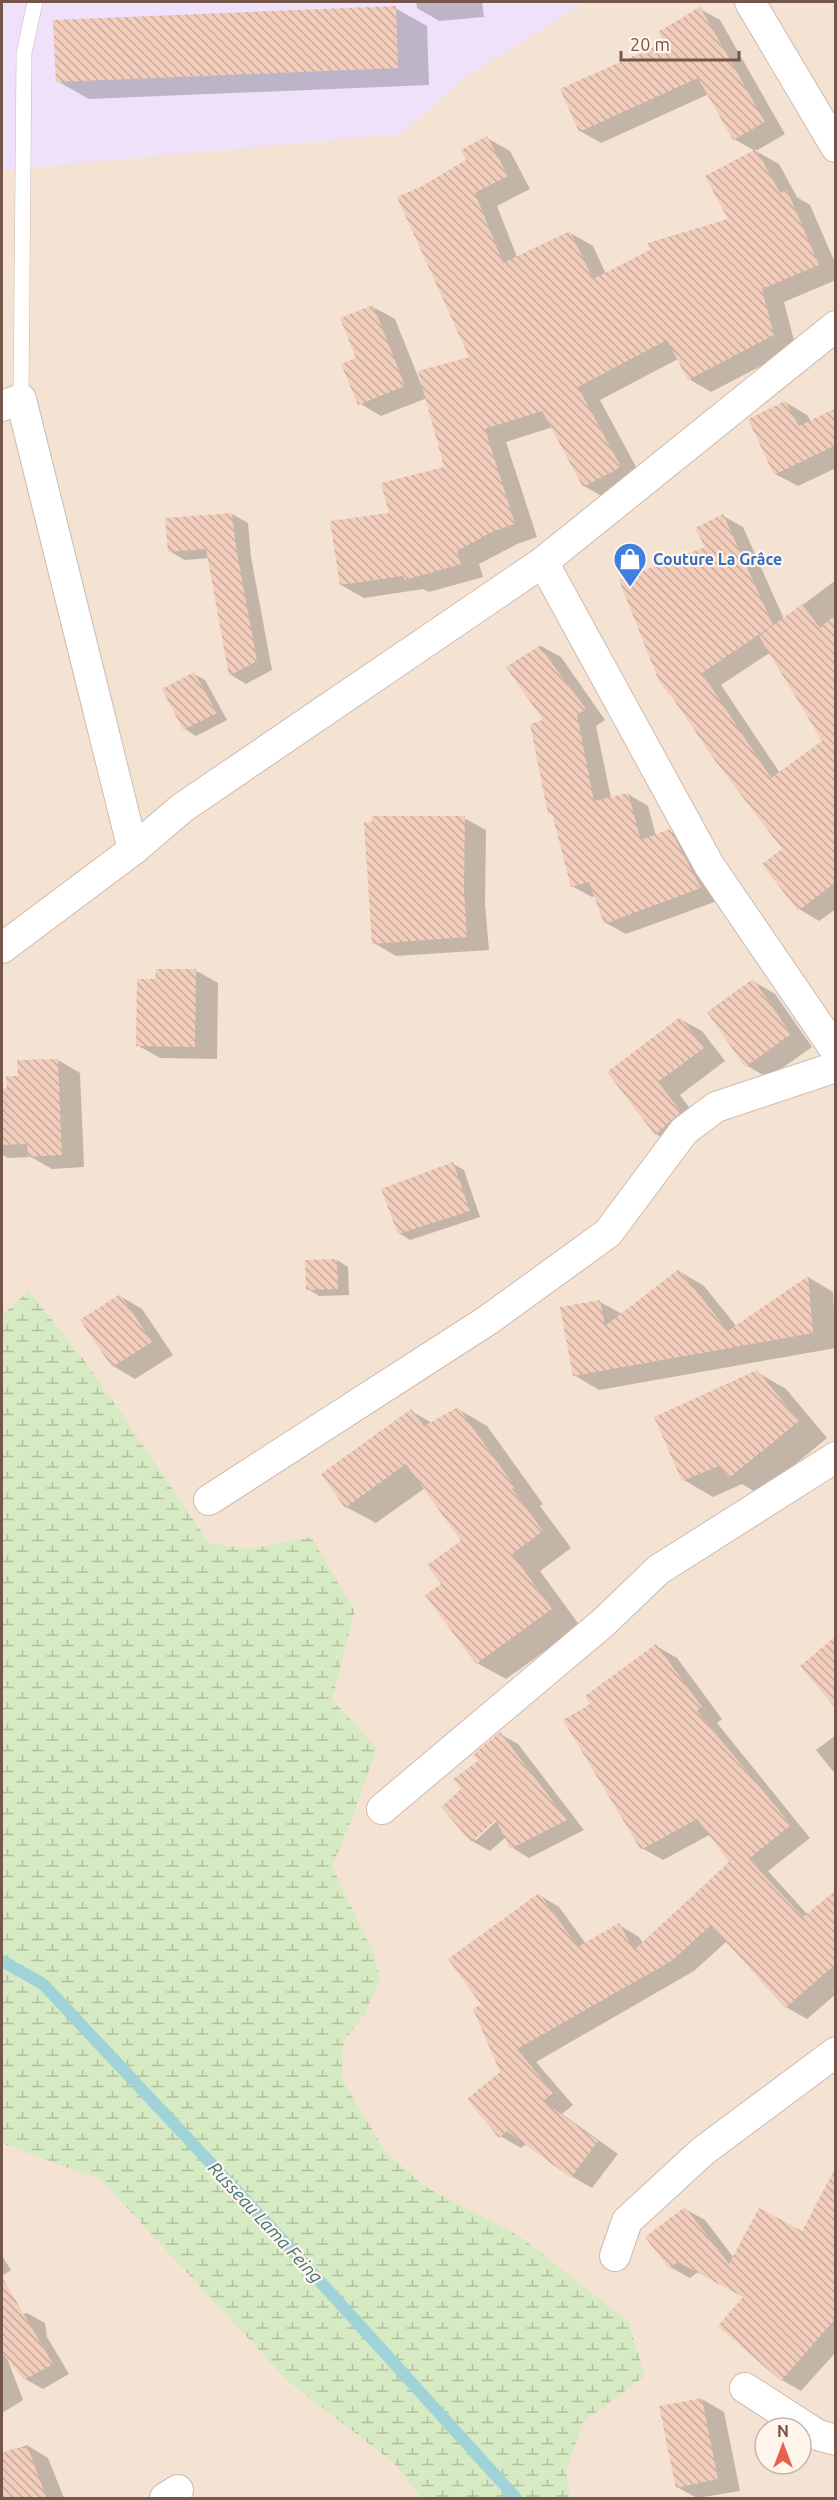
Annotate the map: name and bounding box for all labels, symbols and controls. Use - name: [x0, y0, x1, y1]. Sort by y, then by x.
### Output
- scale bar: [621, 24, 740, 62]
- text: 20 m: [630, 34, 670, 54]
- shop icon: Couture La Grâce: [612, 541, 648, 588]
- place label: Couture La Grâce: [653, 550, 782, 568]
- water label: Russeau Lama Feing: [205, 2158, 327, 2287]
- north arrow: [753, 2416, 813, 2476]
- text: N: [777, 2422, 789, 2440]

